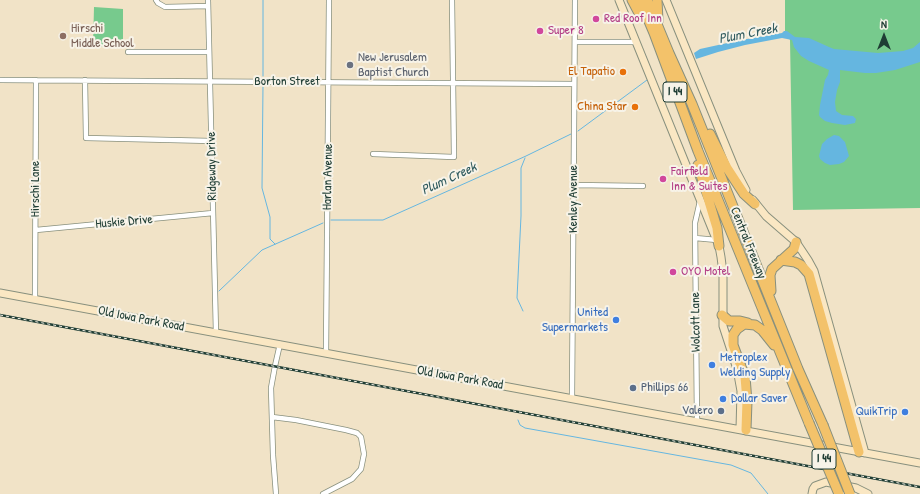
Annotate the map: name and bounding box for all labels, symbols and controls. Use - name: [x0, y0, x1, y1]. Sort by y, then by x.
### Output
- place label: Red Roof Inn: [604, 11, 662, 27]
- marker: Red Roof Inn: [591, 14, 601, 24]
- north arrow: [864, 16, 904, 56]
- text: N: [881, 17, 887, 31]
- water label: Plum Creek: [718, 20, 778, 48]
- place label: Hirschi Middle School: [71, 21, 134, 52]
- place label: Super 8: [548, 23, 584, 39]
- marker: Super 8: [535, 26, 545, 36]
- marker: Hirschi Middle School: [58, 31, 68, 41]
- place label: New Jerusalem Baptist Church: [358, 50, 428, 81]
- marker: New Jerusalem Baptist Church: [345, 60, 355, 70]
- place label: El Tapatio: [568, 64, 615, 80]
- marker: El Tapatio: [618, 67, 628, 77]
- street label: Borton Street: [254, 74, 320, 90]
- road number: I 44: [663, 82, 687, 102]
- place label: China Star: [577, 99, 627, 115]
- marker: China Star: [630, 102, 640, 112]
- street label: Ridgeway Drive: [204, 131, 220, 201]
- street label: Harlan Avenue: [320, 144, 336, 210]
- water label: Plum Creek: [419, 159, 479, 199]
- street label: Hirschi Lane: [28, 161, 44, 217]
- place label: Fairfield Inn & Suites: [671, 164, 727, 195]
- street label: Kenley Avenue: [566, 165, 582, 233]
- marker: Fairfield Inn & Suites: [658, 174, 668, 184]
- street label: Central Freeway: [727, 205, 769, 281]
- street label: Huskie Drive: [95, 212, 153, 232]
- place label: OYO Motel: [681, 264, 730, 280]
- marker: OYO Motel: [668, 267, 678, 277]
- street label: Wolcott Lane: [688, 292, 704, 352]
- street label: Old Iowa Park Road: [97, 303, 185, 335]
- place label: United Supermarkets: [542, 305, 608, 336]
- marker: United Supermarkets: [611, 315, 621, 325]
- place label: Metroplex Welding Supply: [720, 350, 791, 381]
- marker: Metroplex Welding Supply: [707, 360, 717, 370]
- street label: Old Iowa Park Road: [416, 363, 504, 393]
- place label: Phillips 66: [641, 380, 688, 396]
- marker: Phillips 66: [628, 383, 638, 393]
- place label: Dollar Saver: [731, 391, 788, 407]
- marker: Dollar Saver: [718, 394, 728, 404]
- place label: Valero: [682, 403, 713, 419]
- place label: QuikTrip: [855, 404, 897, 420]
- marker: Valero: [716, 406, 726, 416]
- marker: QuikTrip: [900, 407, 910, 417]
- road number: I 44: [812, 449, 836, 469]

